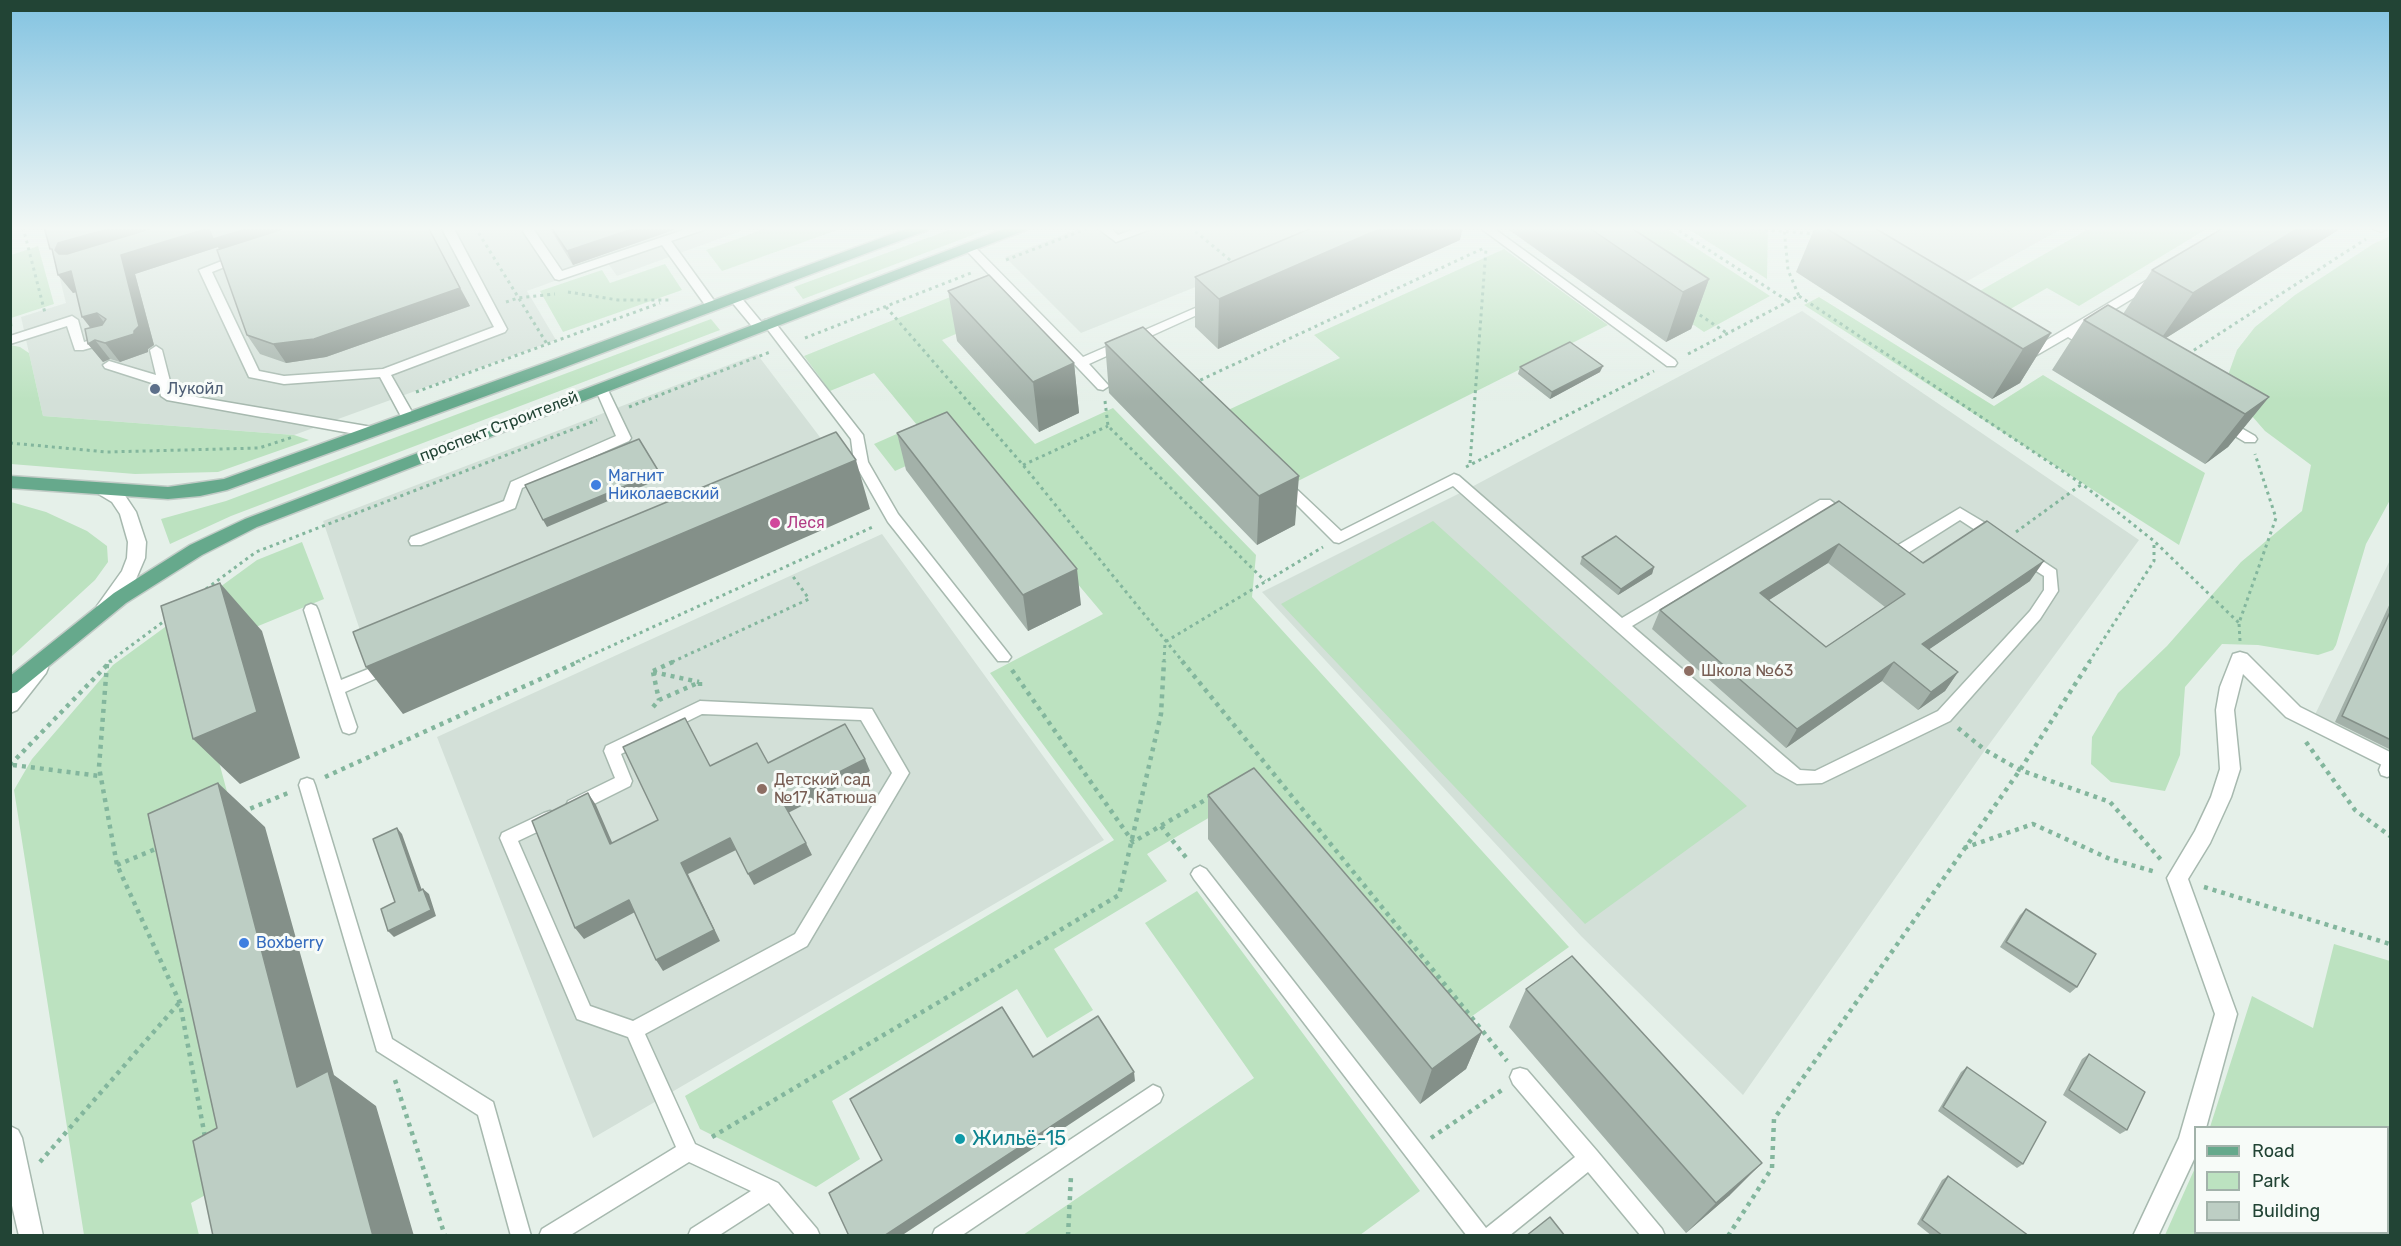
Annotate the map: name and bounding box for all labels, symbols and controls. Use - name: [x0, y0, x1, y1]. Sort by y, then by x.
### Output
- place label: Лукойл: [167, 379, 223, 399]
- marker: Лукойл: [148, 382, 162, 396]
- street label: проспект Строителей: [417, 388, 581, 466]
- place label: Магнит Николаевский: [608, 466, 719, 504]
- marker: Магнит Николаевский: [589, 478, 603, 492]
- place label: Леся: [787, 513, 825, 533]
- marker: Леся: [768, 516, 782, 530]
- place label: Школа №63: [1701, 661, 1793, 681]
- marker: Школа №63: [1682, 664, 1696, 678]
- place label: Детский сад №17, Катюша: [774, 770, 877, 808]
- marker: Детский сад №17, Катюша: [755, 782, 769, 796]
- place label: Boxberry: [256, 933, 324, 953]
- marker: Boxberry: [237, 936, 251, 950]
- legend: [2194, 1126, 2389, 1234]
- place label: Жильё-15: [972, 1127, 1066, 1151]
- marker: Жильё-15: [953, 1132, 967, 1146]
- text: Road: [2252, 1140, 2295, 1162]
- text: Park: [2252, 1170, 2289, 1192]
- text: Building: [2252, 1200, 2320, 1222]

